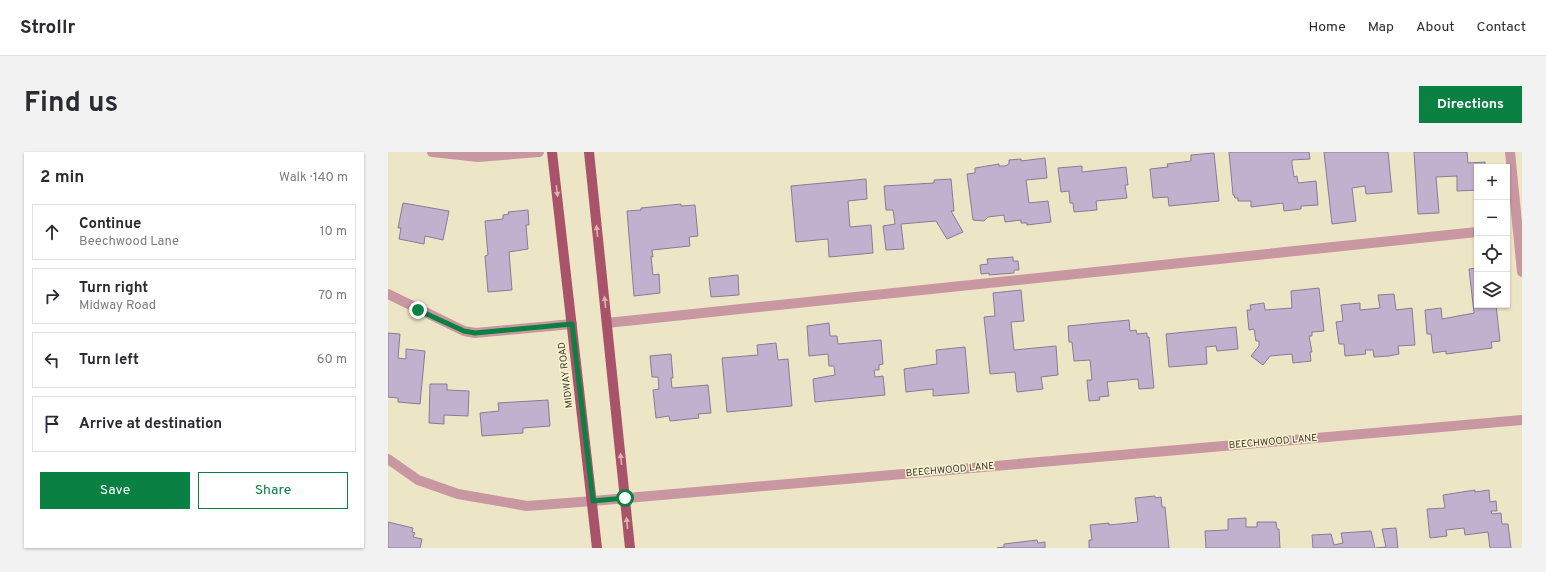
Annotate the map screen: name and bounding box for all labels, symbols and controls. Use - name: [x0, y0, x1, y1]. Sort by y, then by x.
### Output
- text: Strollr: [20, 16, 75, 40]
- text: Home: [1309, 19, 1346, 36]
- text: Map: [1368, 19, 1394, 36]
- text: About: [1416, 19, 1455, 36]
- text: Contact: [1477, 19, 1526, 36]
- text: Find us: [24, 86, 118, 122]
- button: Directions: [1419, 86, 1522, 123]
- map controls: [1474, 164, 1510, 308]
- button: +: [1474, 164, 1510, 200]
- text: 2 min: [40, 167, 84, 189]
- text: Walk · 140 m: [279, 170, 348, 186]
- one-way arrow: [554, 185, 560, 197]
- button: −: [1474, 200, 1510, 236]
- text: Continue: [79, 215, 141, 234]
- icon: ahead: [41, 221, 63, 243]
- text: 10 m: [320, 224, 347, 240]
- one-way arrow: [594, 225, 601, 237]
- text: Beechwood Lane: [79, 234, 179, 250]
- button: locate: [1474, 236, 1510, 272]
- button: layers: [1474, 272, 1510, 308]
- text: Turn right: [79, 279, 148, 298]
- icon: right: [41, 285, 63, 307]
- text: 70 m: [318, 288, 347, 304]
- one-way arrow: [601, 296, 608, 308]
- text: Midway Road: [79, 298, 156, 314]
- route end: [409, 301, 427, 319]
- street label: MIDWAY ROAD: [555, 341, 576, 409]
- icon: left: [41, 349, 63, 371]
- text: Turn left: [79, 351, 139, 370]
- text: 60 m: [317, 352, 347, 368]
- icon: arrive: [41, 413, 63, 435]
- text: Arrive at destination: [79, 415, 222, 434]
- street label: BEECHWOOD LANE: [1228, 432, 1318, 452]
- one-way arrow: [617, 453, 624, 465]
- street label: BEECHWOOD LANE: [905, 460, 995, 480]
- button: Save: [40, 472, 190, 509]
- button: Share: [198, 472, 348, 509]
- route start: [616, 489, 634, 507]
- one-way arrow: [624, 517, 631, 529]

